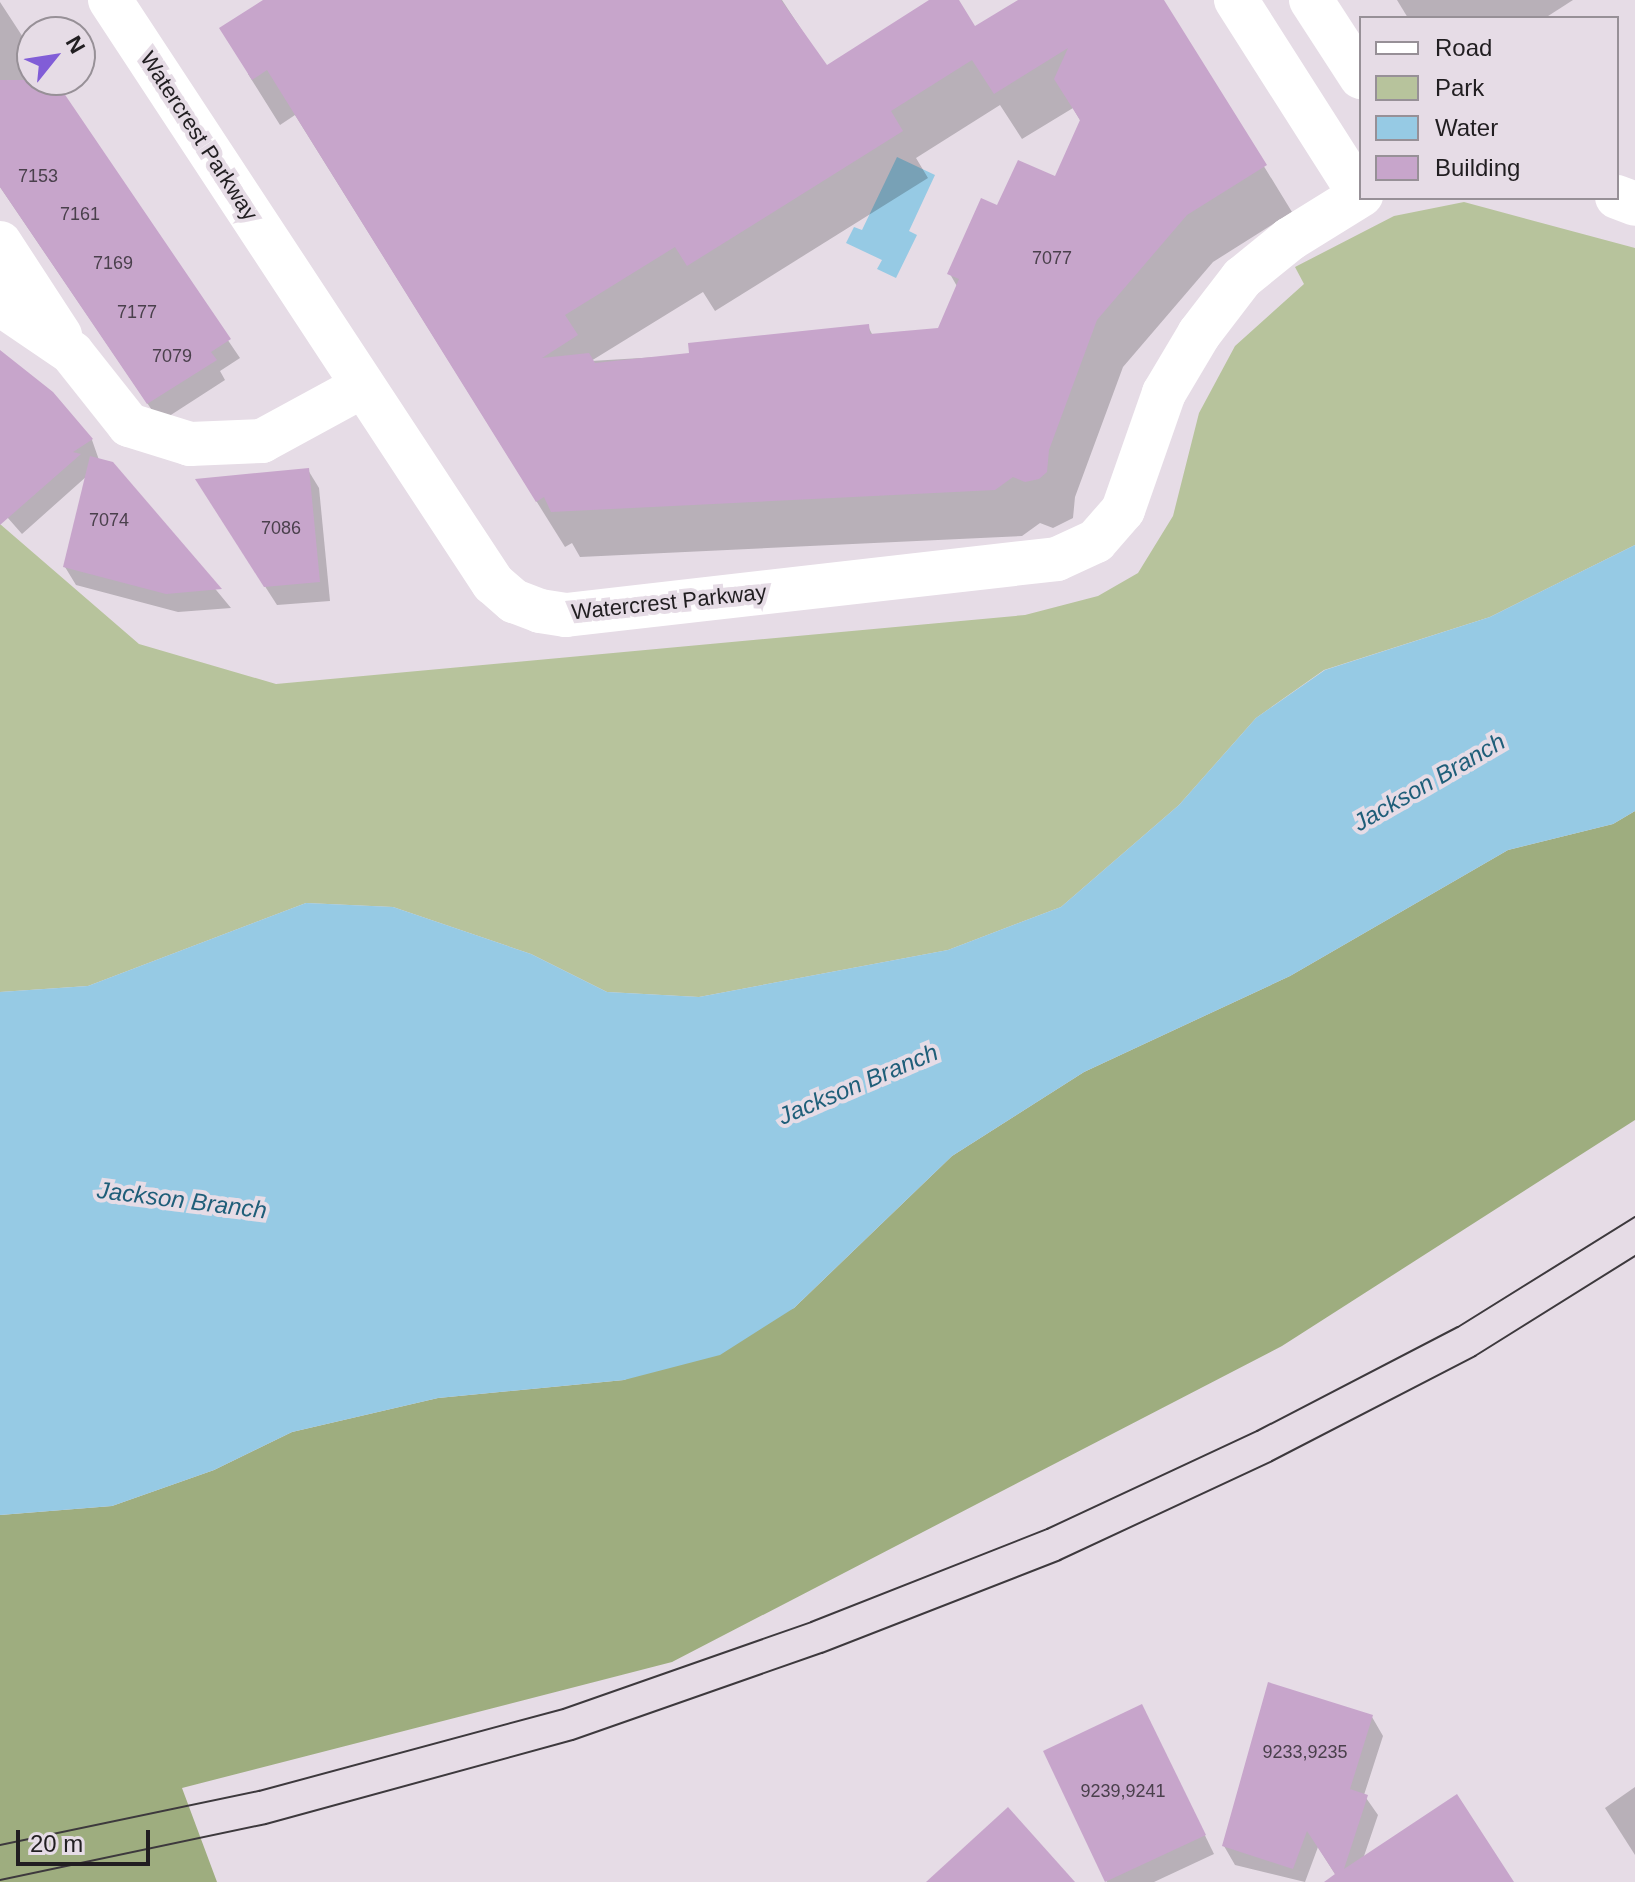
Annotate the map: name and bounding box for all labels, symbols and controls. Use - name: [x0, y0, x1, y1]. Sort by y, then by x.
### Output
- north arrow: [16, 16, 96, 96]
- legend: [1359, 16, 1619, 200]
- text: N: [61, 32, 90, 58]
- text: Road: [1435, 34, 1492, 61]
- street label: Watercrest Parkway: [135, 47, 263, 225]
- text: Park: [1435, 74, 1484, 101]
- text: Water: [1435, 114, 1498, 141]
- text: Building: [1435, 154, 1520, 181]
- house number: 7153: [18, 165, 58, 187]
- house number: 7161: [60, 203, 100, 225]
- house number: 7077: [1032, 247, 1072, 269]
- house number: 7169: [93, 252, 133, 274]
- house number: 7177: [117, 301, 157, 323]
- house number: 7079: [152, 345, 192, 367]
- house number: 7074: [89, 509, 129, 531]
- house number: 7086: [261, 517, 301, 539]
- street label: Watercrest Parkway: [570, 579, 768, 625]
- water label: Jackson Branch: [1348, 727, 1510, 837]
- water label: Jackson Branch: [774, 1037, 942, 1131]
- water label: Jackson Branch: [96, 1175, 268, 1225]
- house number: 9233,9235: [1262, 1741, 1348, 1763]
- house number: 9239,9241: [1080, 1780, 1166, 1802]
- scale bar: [20, 1814, 154, 1864]
- text: 20 m: [30, 1830, 83, 1857]

